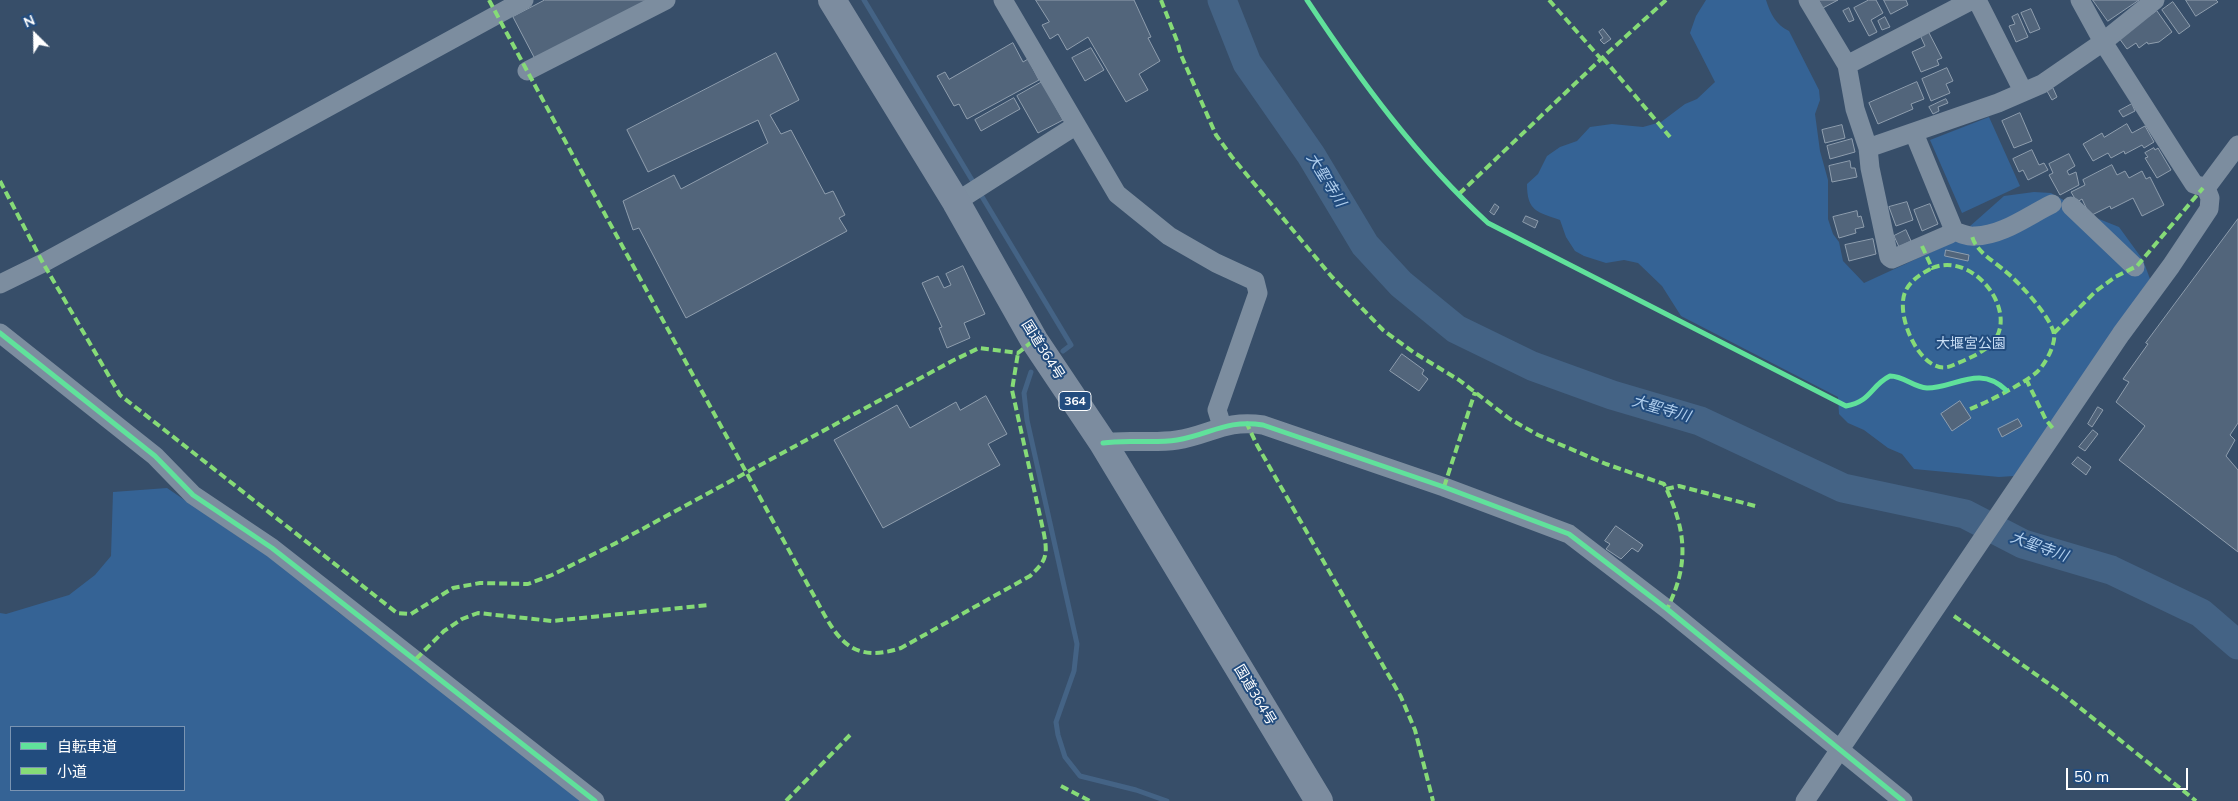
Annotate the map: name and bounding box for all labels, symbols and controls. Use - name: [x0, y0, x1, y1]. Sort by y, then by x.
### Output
- north arrow: [10, 10, 60, 60]
- text: N: [21, 11, 38, 32]
- water label: 大聖寺川: [1302, 150, 1350, 210]
- street label: 国道364号: [1018, 317, 1068, 383]
- park label: 大堰宮公園: [1936, 336, 2006, 352]
- road number: 364: [1059, 392, 1091, 411]
- water label: 大聖寺川: [1630, 392, 1692, 426]
- water label: 大聖寺川: [2008, 528, 2070, 566]
- street label: 国道364号: [1230, 662, 1280, 728]
- legend: [10, 726, 185, 791]
- text: 自転車道: [57, 737, 117, 756]
- scale bar: [2068, 758, 2190, 790]
- text: 小道: [57, 762, 87, 781]
- text: 50 m: [2074, 767, 2109, 786]

